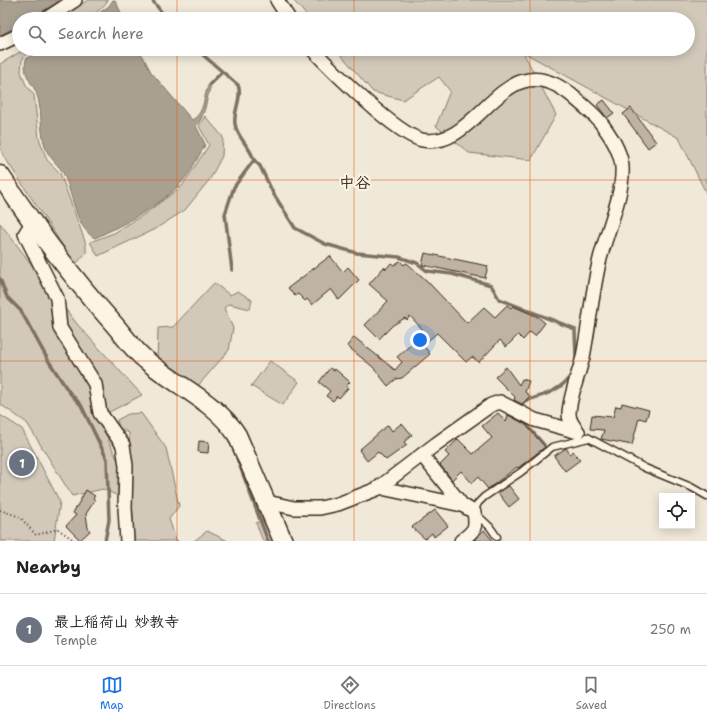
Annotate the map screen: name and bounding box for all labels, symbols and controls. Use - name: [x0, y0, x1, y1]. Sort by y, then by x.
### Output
- search box: [12, 12, 695, 56]
- icon: search: [26, 23, 48, 45]
- text: Search here: [58, 24, 144, 44]
- district label: 中谷: [339, 172, 371, 193]
- your location: [410, 330, 430, 350]
- pin: 1: [9, 448, 35, 478]
- map controls: [659, 493, 695, 529]
- button: locate: [659, 493, 695, 529]
- text: Nearby: [16, 556, 81, 578]
- text: 最上稲荷山 妙教寺: [54, 612, 179, 632]
- text: 1: [26, 621, 32, 638]
- text: 250 m: [650, 621, 691, 638]
- text: Temple: [54, 632, 97, 649]
- tab: Map: [100, 674, 124, 713]
- tab: Directions: [323, 674, 376, 713]
- tab: Saved: [576, 674, 607, 713]

